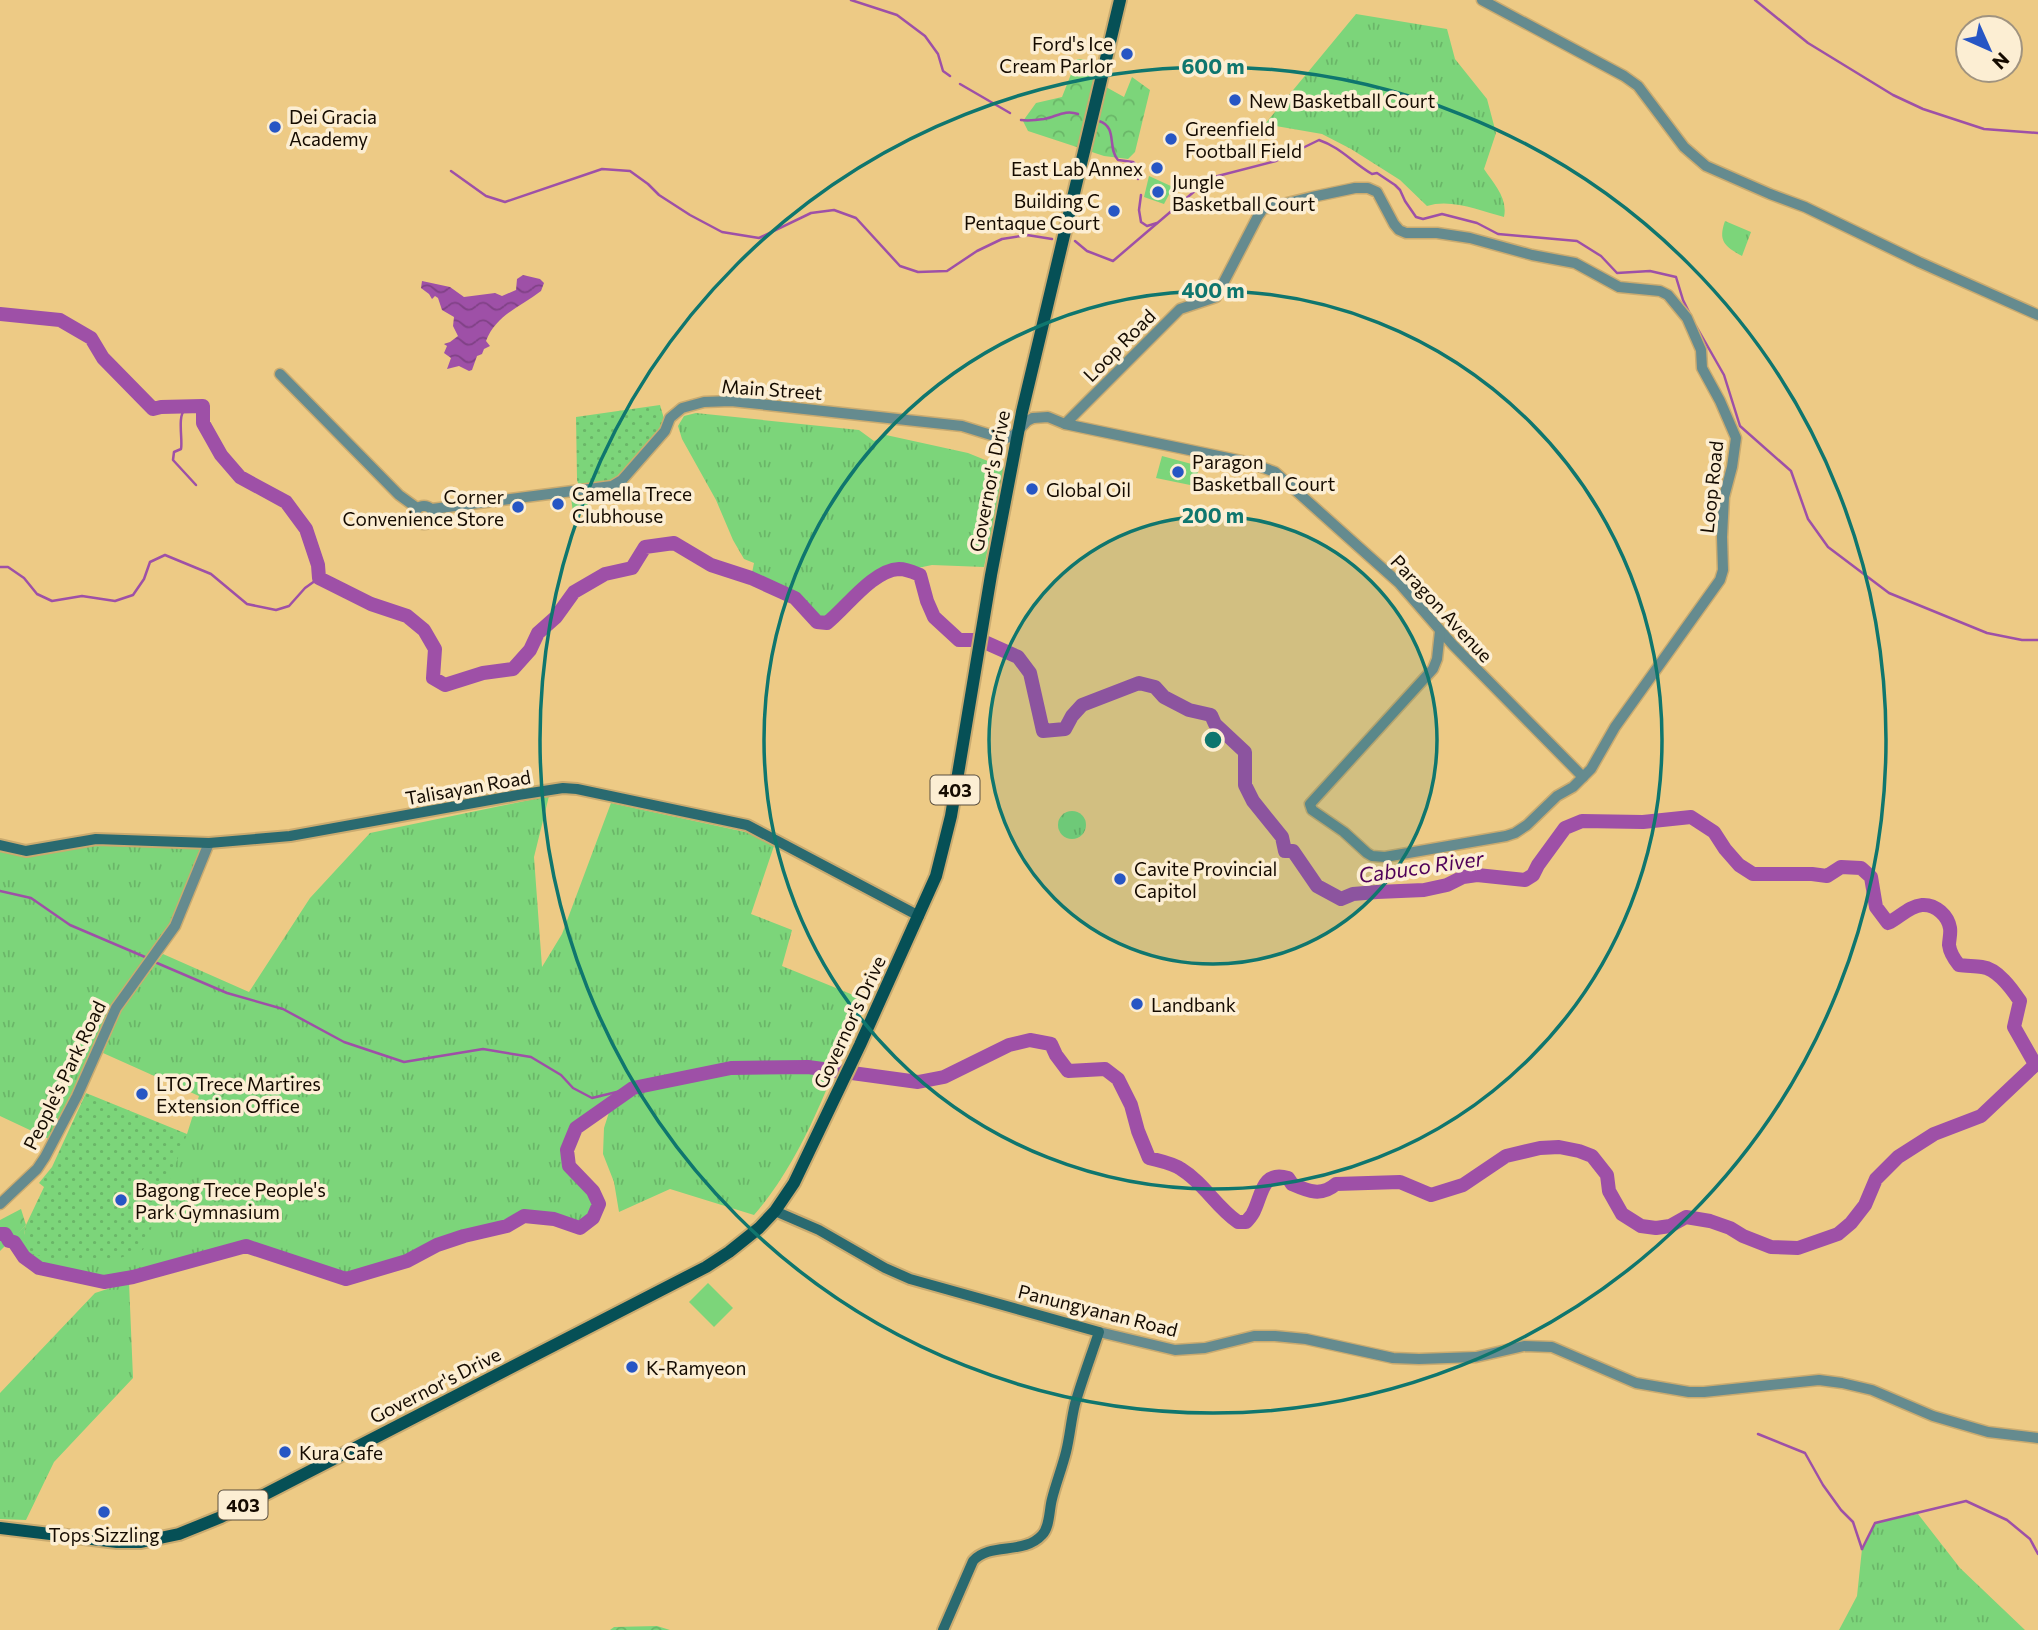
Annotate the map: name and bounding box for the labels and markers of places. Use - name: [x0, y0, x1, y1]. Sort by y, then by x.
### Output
- place label: Ford's Ice Cream Parlor: [999, 32, 1113, 77]
- marker: Ford's Ice Cream Parlor: [1119, 46, 1135, 62]
- place label: New Basketball Court: [1249, 89, 1435, 112]
- marker: New Basketball Court: [1227, 92, 1243, 108]
- place label: Dei Gracia Academy: [289, 105, 377, 150]
- place label: Greenfield Football Field: [1185, 117, 1302, 162]
- marker: Dei Gracia Academy: [267, 119, 283, 135]
- marker: Greenfield Football Field: [1163, 131, 1179, 147]
- place label: East Lab Annex: [1011, 157, 1143, 180]
- marker: East Lab Annex: [1149, 160, 1165, 176]
- place label: Jungle Basketball Court: [1172, 170, 1315, 215]
- marker: Jungle Basketball Court: [1150, 184, 1166, 200]
- place label: Building C Pentaque Court: [964, 189, 1100, 234]
- marker: Building C Pentaque Court: [1106, 203, 1122, 219]
- place label: Paragon Basketball Court: [1192, 450, 1335, 495]
- marker: Paragon Basketball Court: [1170, 464, 1186, 480]
- place label: Global Oil: [1046, 478, 1131, 501]
- marker: Global Oil: [1024, 481, 1040, 497]
- place label: Camella Trece Clubhouse: [572, 482, 692, 527]
- place label: Corner Convenience Store: [343, 485, 504, 530]
- marker: Camella Trece Clubhouse: [550, 496, 566, 512]
- marker: Corner Convenience Store: [510, 499, 526, 515]
- centre of rings: [1201, 728, 1225, 752]
- place label: Cavite Provincial Capitol: [1134, 857, 1277, 902]
- marker: Cavite Provincial Capitol: [1112, 871, 1128, 887]
- place label: Landbank: [1151, 993, 1236, 1016]
- marker: Landbank: [1129, 996, 1145, 1012]
- place label: LTO Trece Martires Extension Office: [156, 1072, 321, 1117]
- marker: LTO Trece Martires Extension Office: [134, 1086, 150, 1102]
- place label: Bagong Trece People's Park Gymnasium: [135, 1178, 326, 1223]
- marker: Bagong Trece People's Park Gymnasium: [113, 1192, 129, 1208]
- place label: K-Ramyeon: [646, 1356, 747, 1379]
- marker: K-Ramyeon: [624, 1359, 640, 1375]
- place label: Kura Cafe: [299, 1441, 383, 1464]
- marker: Kura Cafe: [277, 1444, 293, 1460]
- marker: Tops Sizzling: [96, 1504, 112, 1520]
- place label: Tops Sizzling: [48, 1523, 160, 1546]

